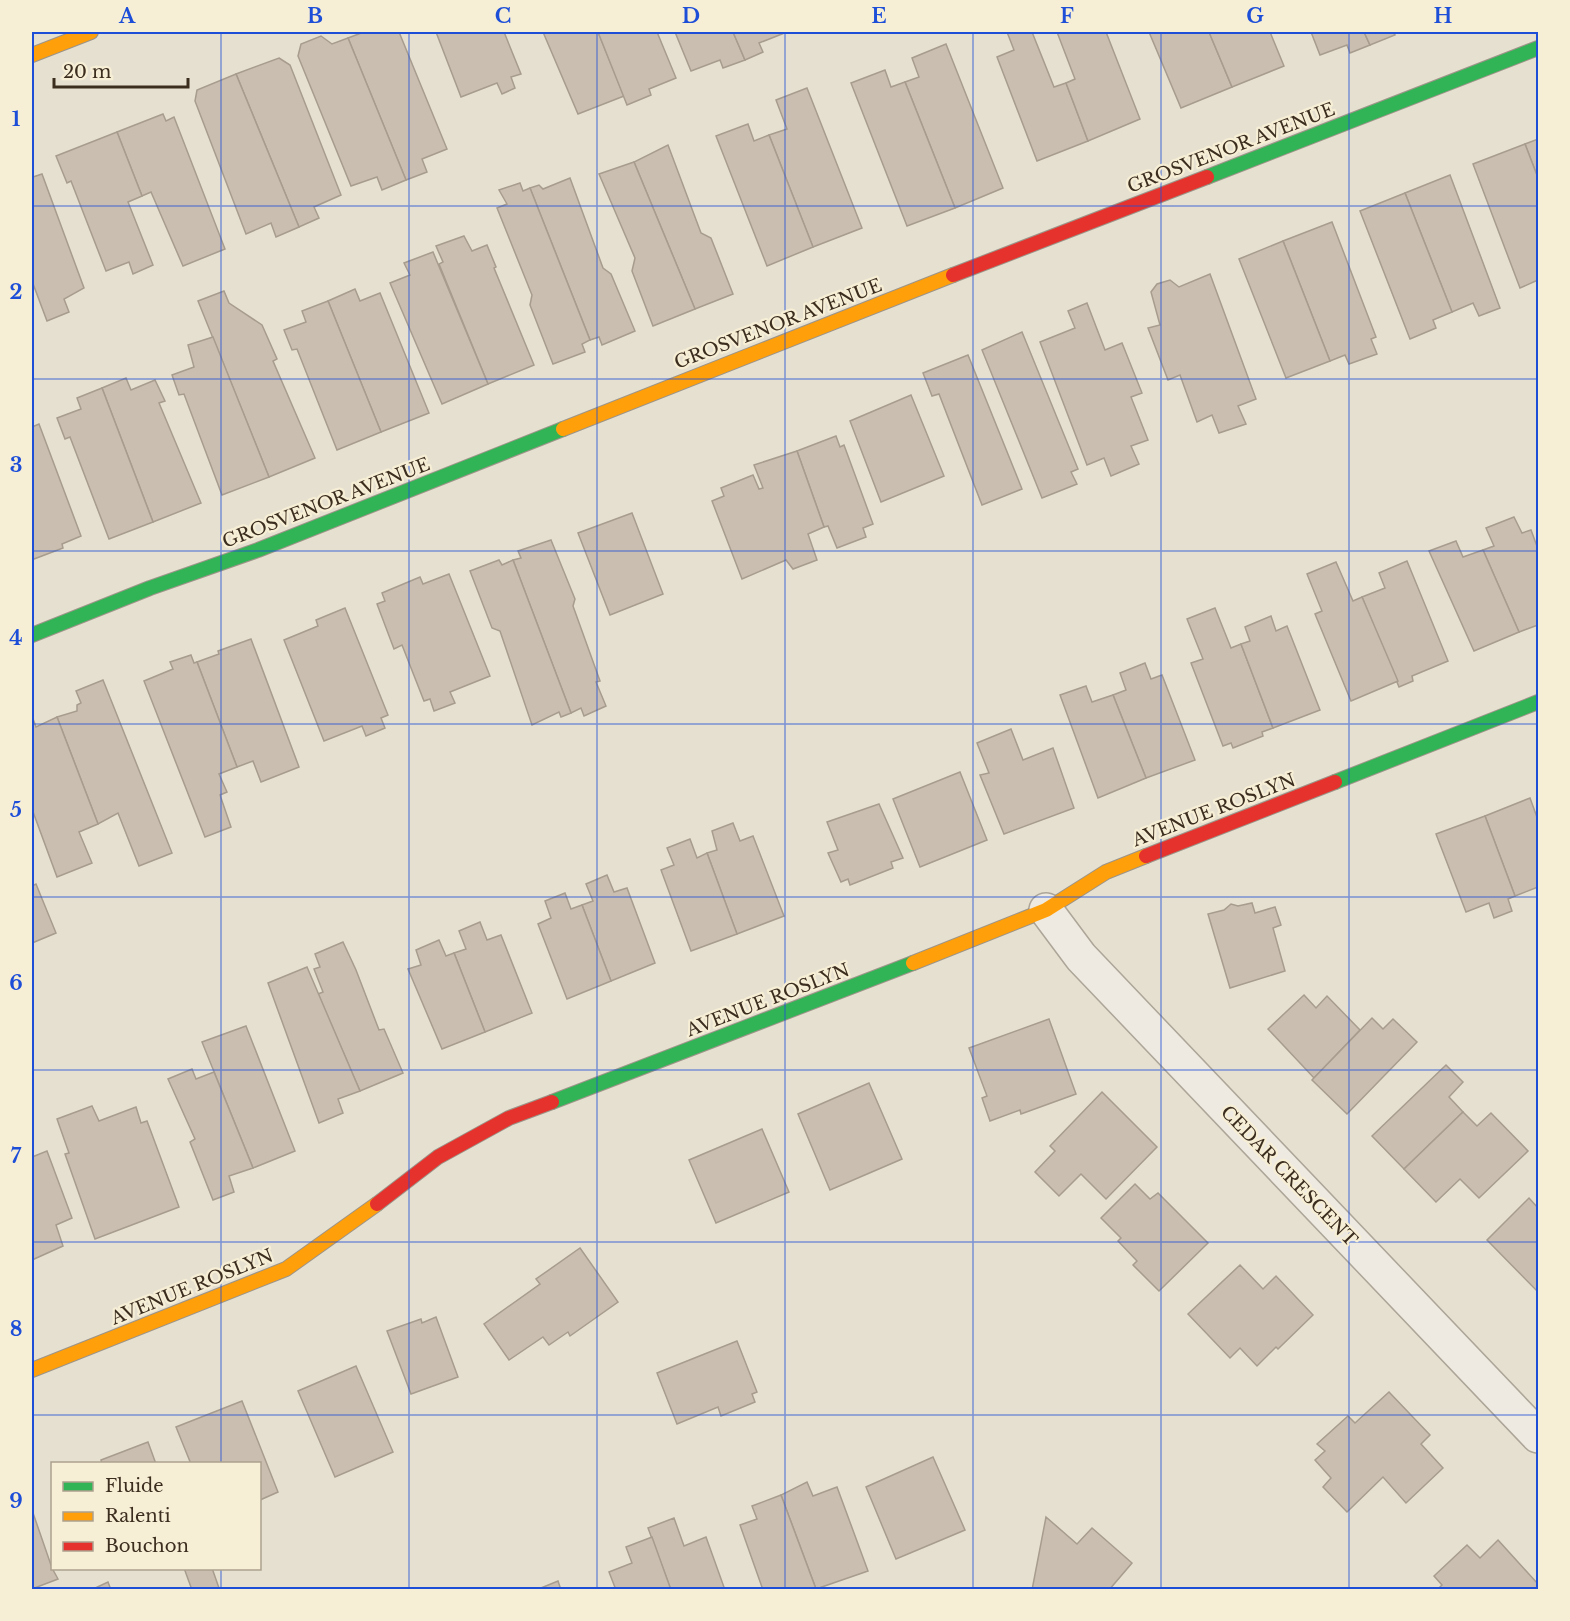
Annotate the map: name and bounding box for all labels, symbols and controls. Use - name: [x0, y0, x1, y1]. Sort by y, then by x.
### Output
- text: A: [118, 4, 136, 28]
- text: B: [307, 4, 323, 28]
- text: C: [495, 4, 511, 28]
- text: D: [682, 4, 700, 28]
- text: E: [871, 4, 887, 28]
- text: F: [1060, 4, 1074, 28]
- text: G: [1246, 4, 1264, 28]
- text: H: [1434, 4, 1453, 28]
- scale bar: [54, 51, 188, 89]
- text: 20 m: [63, 61, 111, 83]
- street label: GROSVENOR AVENUE: [1124, 98, 1338, 198]
- text: 1: [12, 107, 21, 131]
- street label: GROSVENOR AVENUE: [671, 274, 885, 374]
- text: 2: [9, 280, 23, 304]
- text: 3: [10, 453, 22, 477]
- street label: GROSVENOR AVENUE: [219, 453, 433, 553]
- text: 4: [9, 626, 23, 650]
- street label: AVENUE ROSLYN: [1128, 769, 1299, 852]
- text: 5: [10, 798, 22, 822]
- street label: AVENUE ROSLYN: [682, 959, 853, 1042]
- text: 6: [9, 971, 23, 995]
- street label: CEDAR CRESCENT: [1216, 1101, 1362, 1251]
- text: 7: [11, 1144, 22, 1168]
- street label: AVENUE ROSLYN: [107, 1244, 276, 1330]
- text: 8: [10, 1317, 22, 1341]
- legend: [51, 1462, 261, 1570]
- text: Fluide: [105, 1475, 164, 1497]
- text: 9: [9, 1489, 23, 1513]
- text: Ralenti: [105, 1505, 171, 1527]
- text: Bouchon: [105, 1535, 189, 1557]

